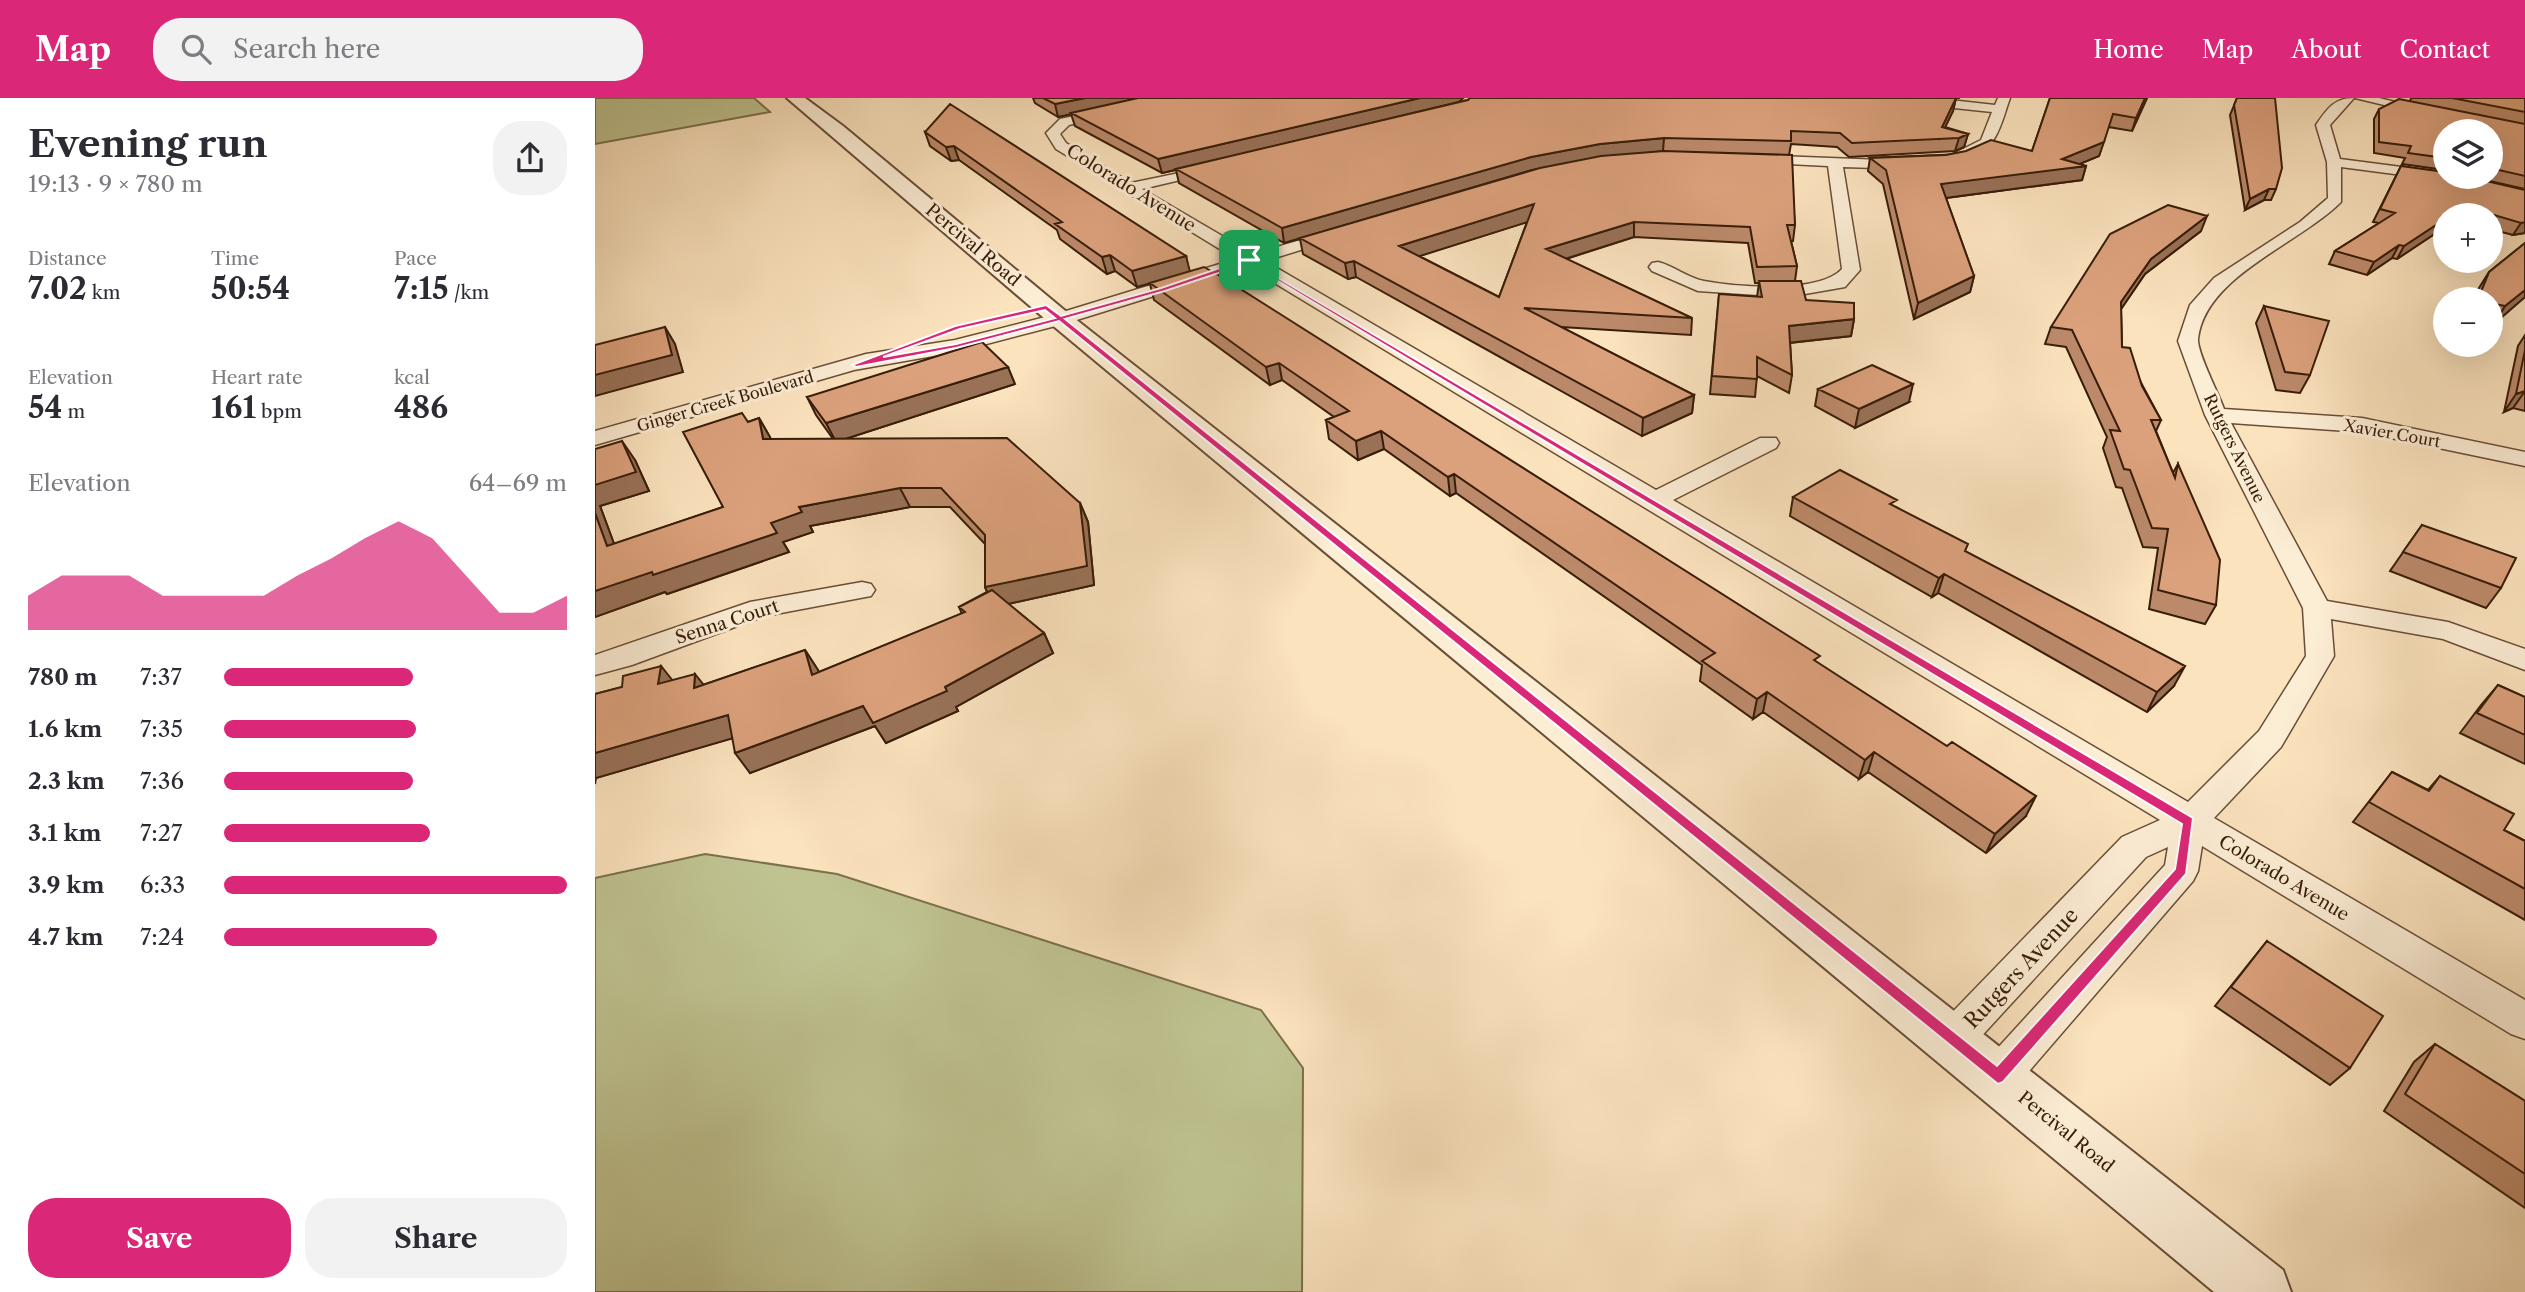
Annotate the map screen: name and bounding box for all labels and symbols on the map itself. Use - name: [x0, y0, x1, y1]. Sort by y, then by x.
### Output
- street label: Colorado Avenue: [1062, 139, 1200, 237]
- street label: Percival Road: [921, 199, 1025, 291]
- pin: [1219, 230, 1279, 290]
- street label: Ginger Creek Boulevard: [634, 366, 816, 436]
- street label: Rutgers Avenue: [2200, 390, 2270, 506]
- street label: Xavier Court: [2341, 414, 2442, 451]
- street label: Senna Court: [673, 595, 782, 649]
- street label: Colorado Avenue: [2215, 830, 2353, 926]
- street label: Rutgers Avenue: [1959, 902, 2083, 1034]
- street label: Percival Road: [2014, 1087, 2118, 1177]

